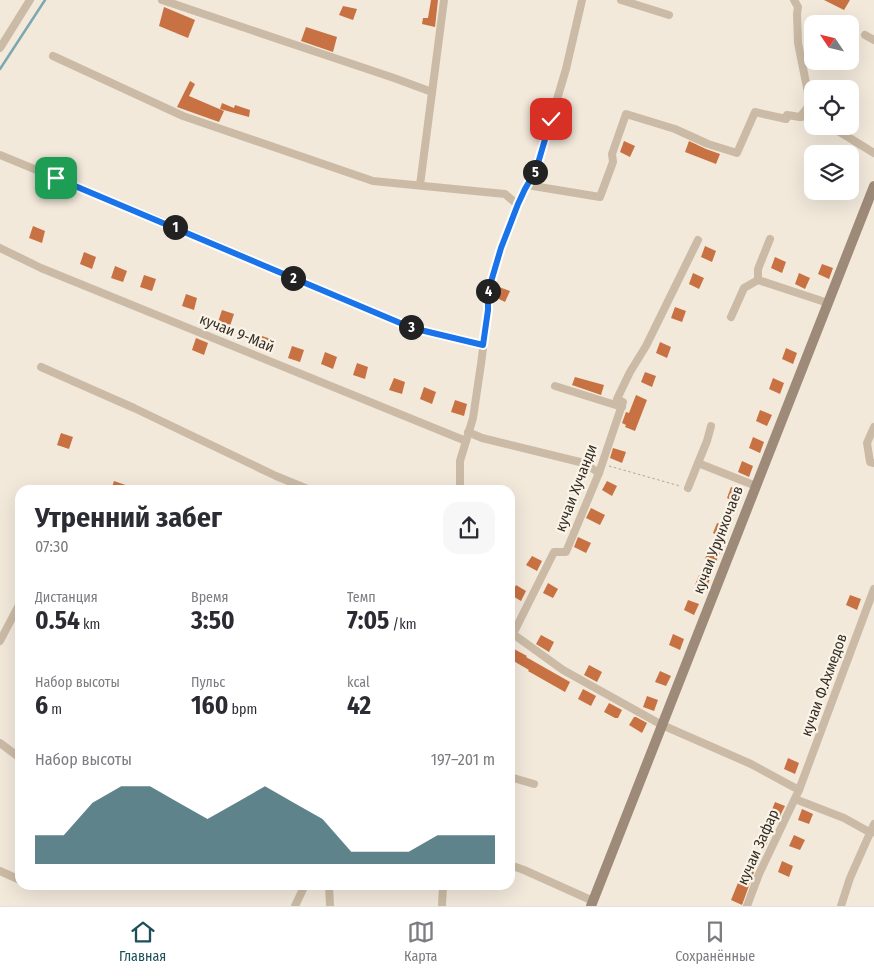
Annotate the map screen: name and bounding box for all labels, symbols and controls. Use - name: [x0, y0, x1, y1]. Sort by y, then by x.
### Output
- north arrow: [804, 15, 859, 70]
- map controls: [804, 15, 859, 200]
- button: locate: [804, 80, 859, 135]
- pin: [530, 98, 572, 140]
- icon: check: [537, 105, 565, 133]
- button: layers: [804, 145, 859, 200]
- pin: [35, 157, 77, 199]
- pin: 5: [522, 160, 548, 184]
- icon: arrive: [42, 164, 70, 192]
- text: 5: [532, 164, 539, 181]
- pin: 1: [162, 214, 188, 240]
- text: 1: [173, 219, 178, 236]
- pin: 2: [280, 266, 306, 290]
- text: 2: [290, 270, 297, 287]
- pin: 4: [476, 278, 500, 304]
- text: 4: [485, 283, 492, 300]
- street label: кучаи 9-Май: [197, 310, 277, 356]
- pin: 3: [398, 314, 424, 340]
- text: 3: [408, 319, 415, 336]
- street label: кучаи Хучанди: [551, 442, 601, 534]
- street label: кучаи Урунхочаев: [689, 484, 747, 596]
- text: Утренний забег: [35, 501, 222, 534]
- button: share: [443, 502, 495, 554]
- text: 07:30: [35, 537, 69, 556]
- text: Дистанция: [35, 589, 98, 606]
- text: Время: [191, 589, 228, 606]
- text: Темп: [347, 589, 376, 606]
- text: 0.54: [35, 606, 80, 636]
- text: 3:50: [191, 606, 235, 636]
- text: 7:05: [347, 606, 389, 636]
- text: km: [80, 616, 100, 633]
- text: /km: [389, 616, 416, 633]
- street label: кучаи Ф.Ахмедов: [797, 631, 851, 739]
- text: Набор высоты: [35, 674, 120, 691]
- text: Пульс: [191, 674, 225, 691]
- text: kcal: [347, 674, 370, 691]
- text: 6: [35, 691, 48, 721]
- text: 160: [191, 691, 228, 721]
- text: 42: [347, 691, 371, 721]
- text: m: [48, 701, 62, 718]
- text: bpm: [228, 701, 257, 718]
- text: Набор высоты: [35, 750, 132, 769]
- text: 197–201 m: [431, 750, 495, 769]
- street label: кучаи Зафар: [733, 806, 783, 888]
- tab: Главная: [119, 918, 166, 965]
- tab: Карта: [404, 918, 437, 965]
- tab: Сохранённые: [675, 918, 755, 965]

